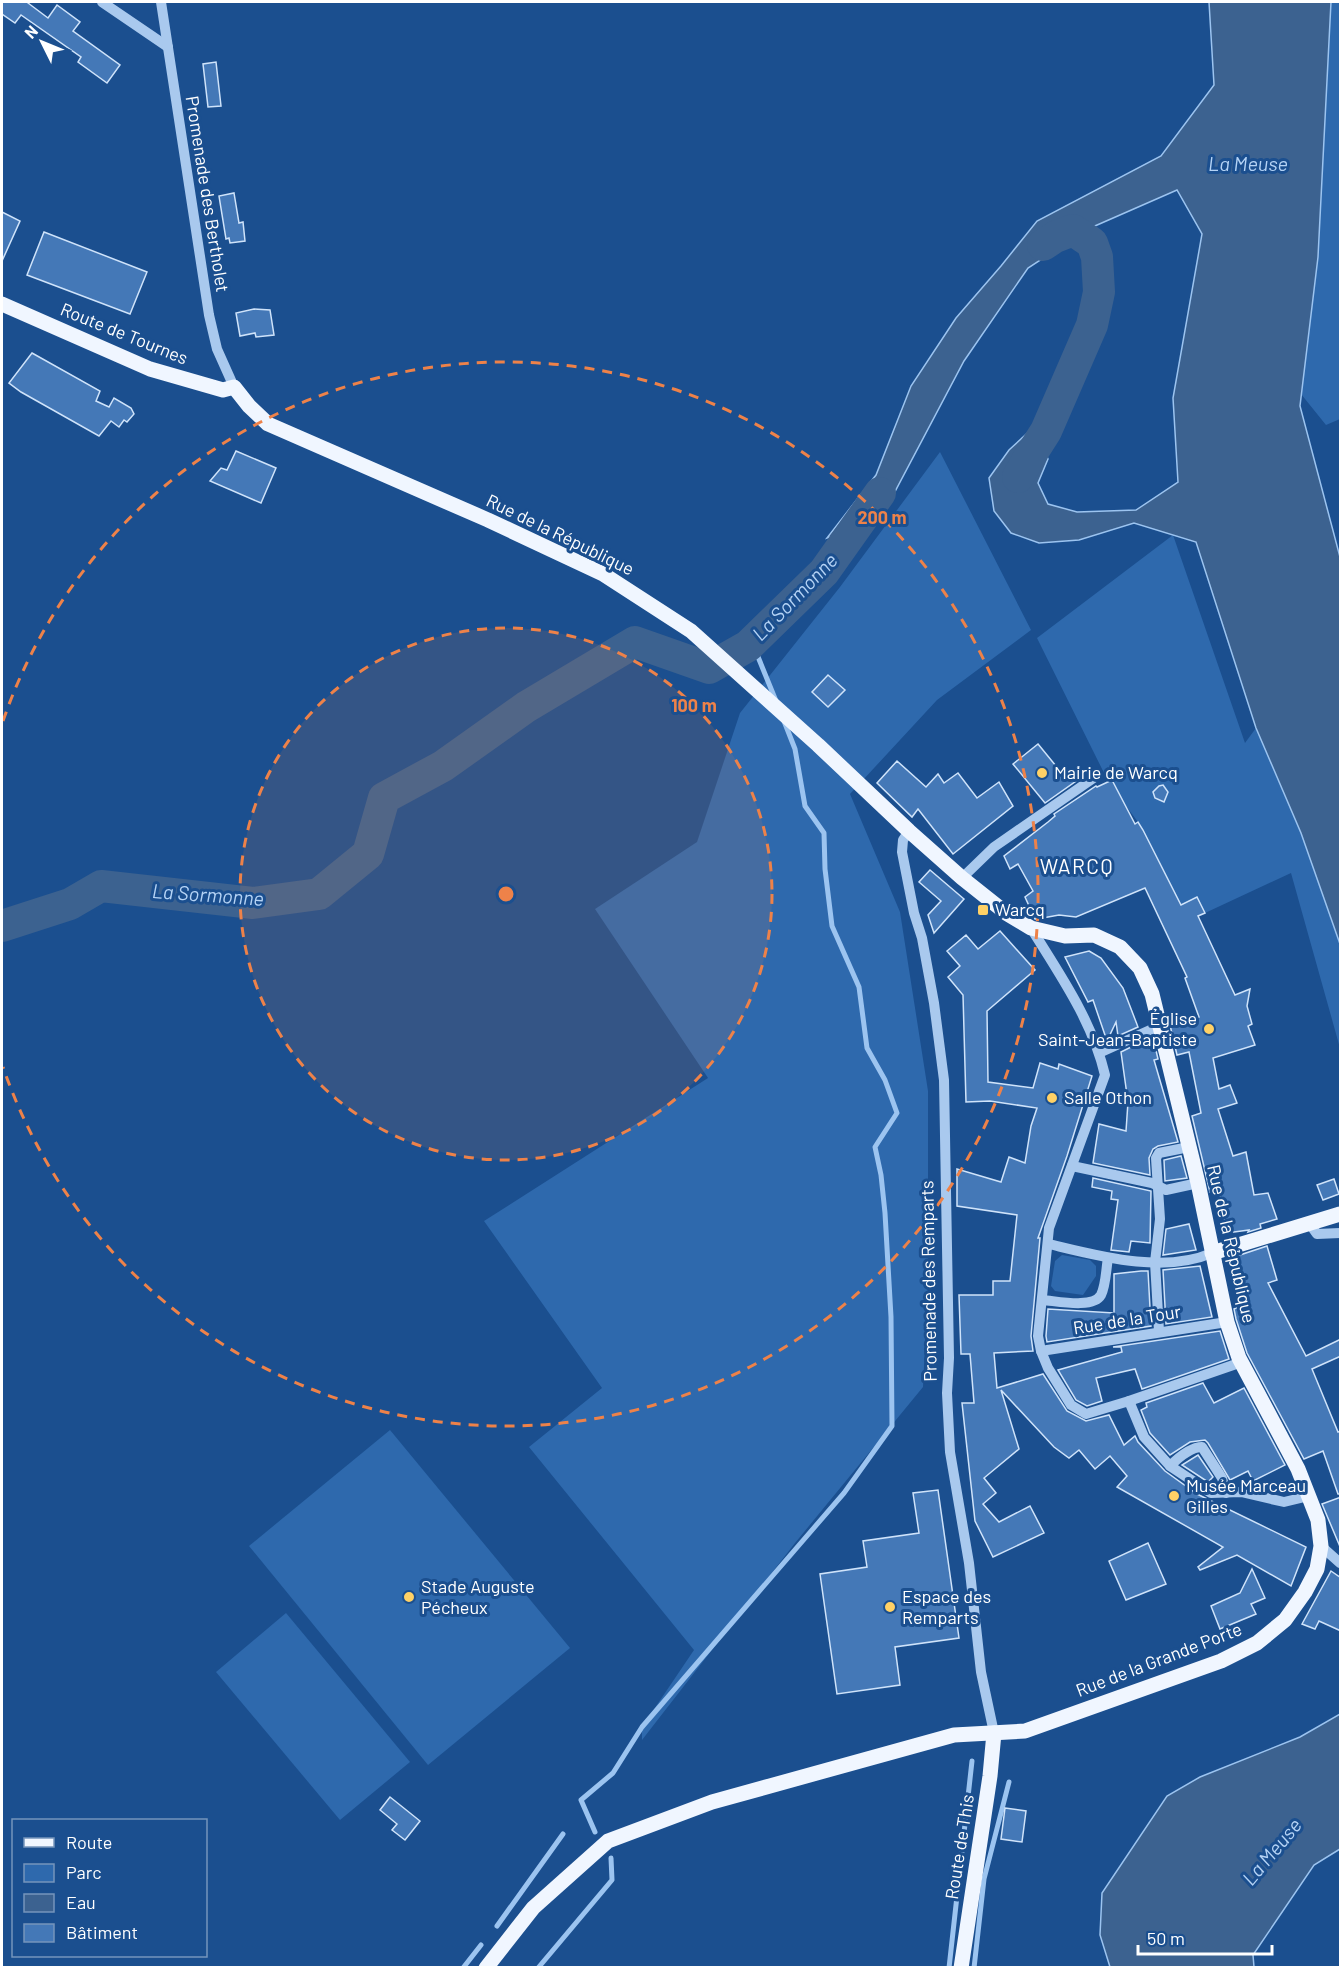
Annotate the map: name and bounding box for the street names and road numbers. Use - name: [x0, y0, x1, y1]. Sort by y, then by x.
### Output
- street label: Promenade des Bertholet: [182, 94, 234, 294]
- street label: Route de Tournes: [57, 297, 191, 369]
- street label: Rue de la République: [483, 489, 638, 579]
- street label: Rue de la République: [1203, 1163, 1261, 1325]
- street label: Promenade des Remparts: [915, 1180, 941, 1382]
- street label: Rue de la Tour: [1071, 1300, 1183, 1338]
- street label: Rue de la Grande Porte: [1073, 1617, 1245, 1701]
- street label: Route de This: [940, 1793, 978, 1901]

